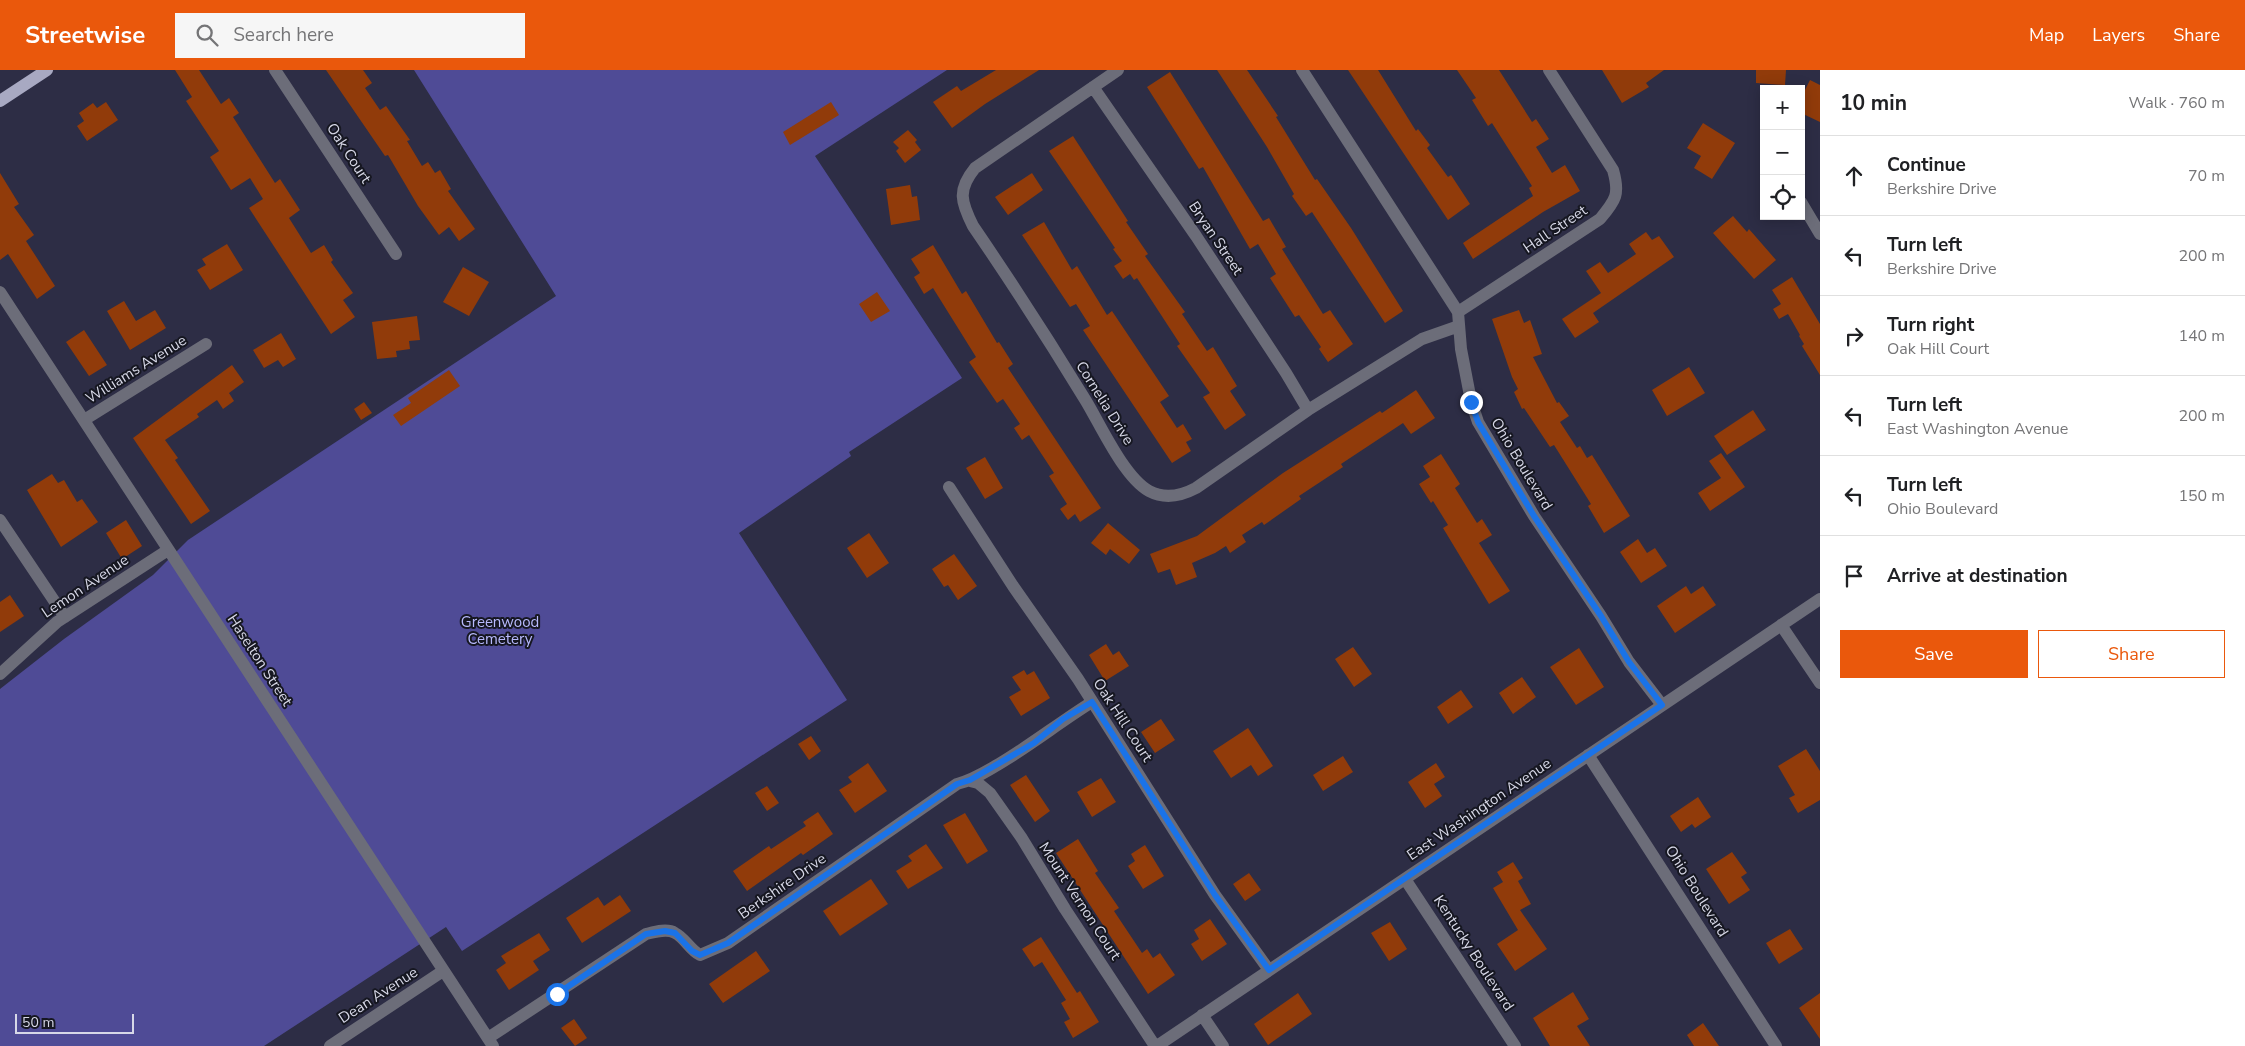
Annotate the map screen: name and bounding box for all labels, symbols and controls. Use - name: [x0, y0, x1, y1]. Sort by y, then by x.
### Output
- search box: [175, 13, 525, 58]
- text: Streetwise: [25, 19, 145, 51]
- icon: search: [193, 21, 221, 49]
- text: Search here: [233, 22, 334, 48]
- text: Map: [2029, 23, 2064, 47]
- text: Layers: [2092, 23, 2145, 47]
- text: Share: [2173, 23, 2220, 47]
- map controls: [1760, 85, 1805, 220]
- button: +: [1760, 85, 1805, 130]
- text: 10 min: [1840, 89, 1907, 117]
- text: Walk · 760 m: [2129, 92, 2225, 114]
- street label: Oak Court: [322, 119, 376, 188]
- button: −: [1760, 130, 1805, 175]
- text: Continue: [1887, 152, 1966, 178]
- icon: ahead: [1840, 162, 1868, 190]
- text: 70 m: [2188, 165, 2225, 187]
- button: locate: [1760, 175, 1805, 220]
- text: Berkshire Drive: [1887, 178, 1997, 200]
- street label: Bryan Street: [1184, 197, 1248, 279]
- street label: Hall Street: [1519, 200, 1591, 258]
- text: Turn left: [1887, 232, 1962, 258]
- icon: left: [1840, 242, 1868, 270]
- text: 200 m: [2178, 245, 2225, 267]
- text: Berkshire Drive: [1887, 258, 1997, 280]
- text: Turn right: [1887, 312, 1974, 338]
- icon: right: [1840, 322, 1868, 350]
- text: 140 m: [2178, 325, 2225, 347]
- street label: Williams Avenue: [82, 330, 190, 408]
- text: Oak Hill Court: [1887, 338, 1989, 360]
- street label: Cornelia Drive: [1071, 357, 1139, 449]
- route end: [1460, 391, 1483, 414]
- text: Turn left: [1887, 392, 1962, 418]
- icon: left: [1840, 402, 1868, 430]
- text: 200 m: [2178, 405, 2225, 427]
- street label: Ohio Boulevard: [1487, 414, 1557, 514]
- text: East Washington Avenue: [1887, 418, 2068, 440]
- text: Turn left: [1887, 472, 1962, 498]
- icon: left: [1840, 482, 1868, 510]
- text: 150 m: [2178, 485, 2225, 507]
- text: Ohio Boulevard: [1887, 498, 1998, 520]
- street label: Lemon Avenue: [38, 550, 132, 622]
- icon: arrive: [1840, 562, 1868, 590]
- text: Arrive at destination: [1887, 563, 2068, 589]
- street label: Haselton Street: [223, 610, 298, 710]
- park label: Greenwood Cemetery: [461, 612, 539, 649]
- button: Save: [1840, 630, 2028, 678]
- button: Share: [2038, 630, 2225, 678]
- street label: Oak Hill Court: [1089, 674, 1158, 766]
- street label: East Washington Avenue: [1403, 753, 1555, 865]
- street label: Mount Vernon Court: [1034, 838, 1126, 964]
- street label: Ohio Boulevard: [1661, 841, 1733, 941]
- street label: Berkshire Drive: [734, 848, 830, 924]
- street label: Kentucky Boulevard: [1429, 891, 1519, 1015]
- street label: Dean Avenue: [335, 962, 421, 1028]
- route start: [546, 983, 569, 1006]
- scale bar: [15, 1011, 134, 1034]
- text: 50 m: [22, 1013, 54, 1032]

